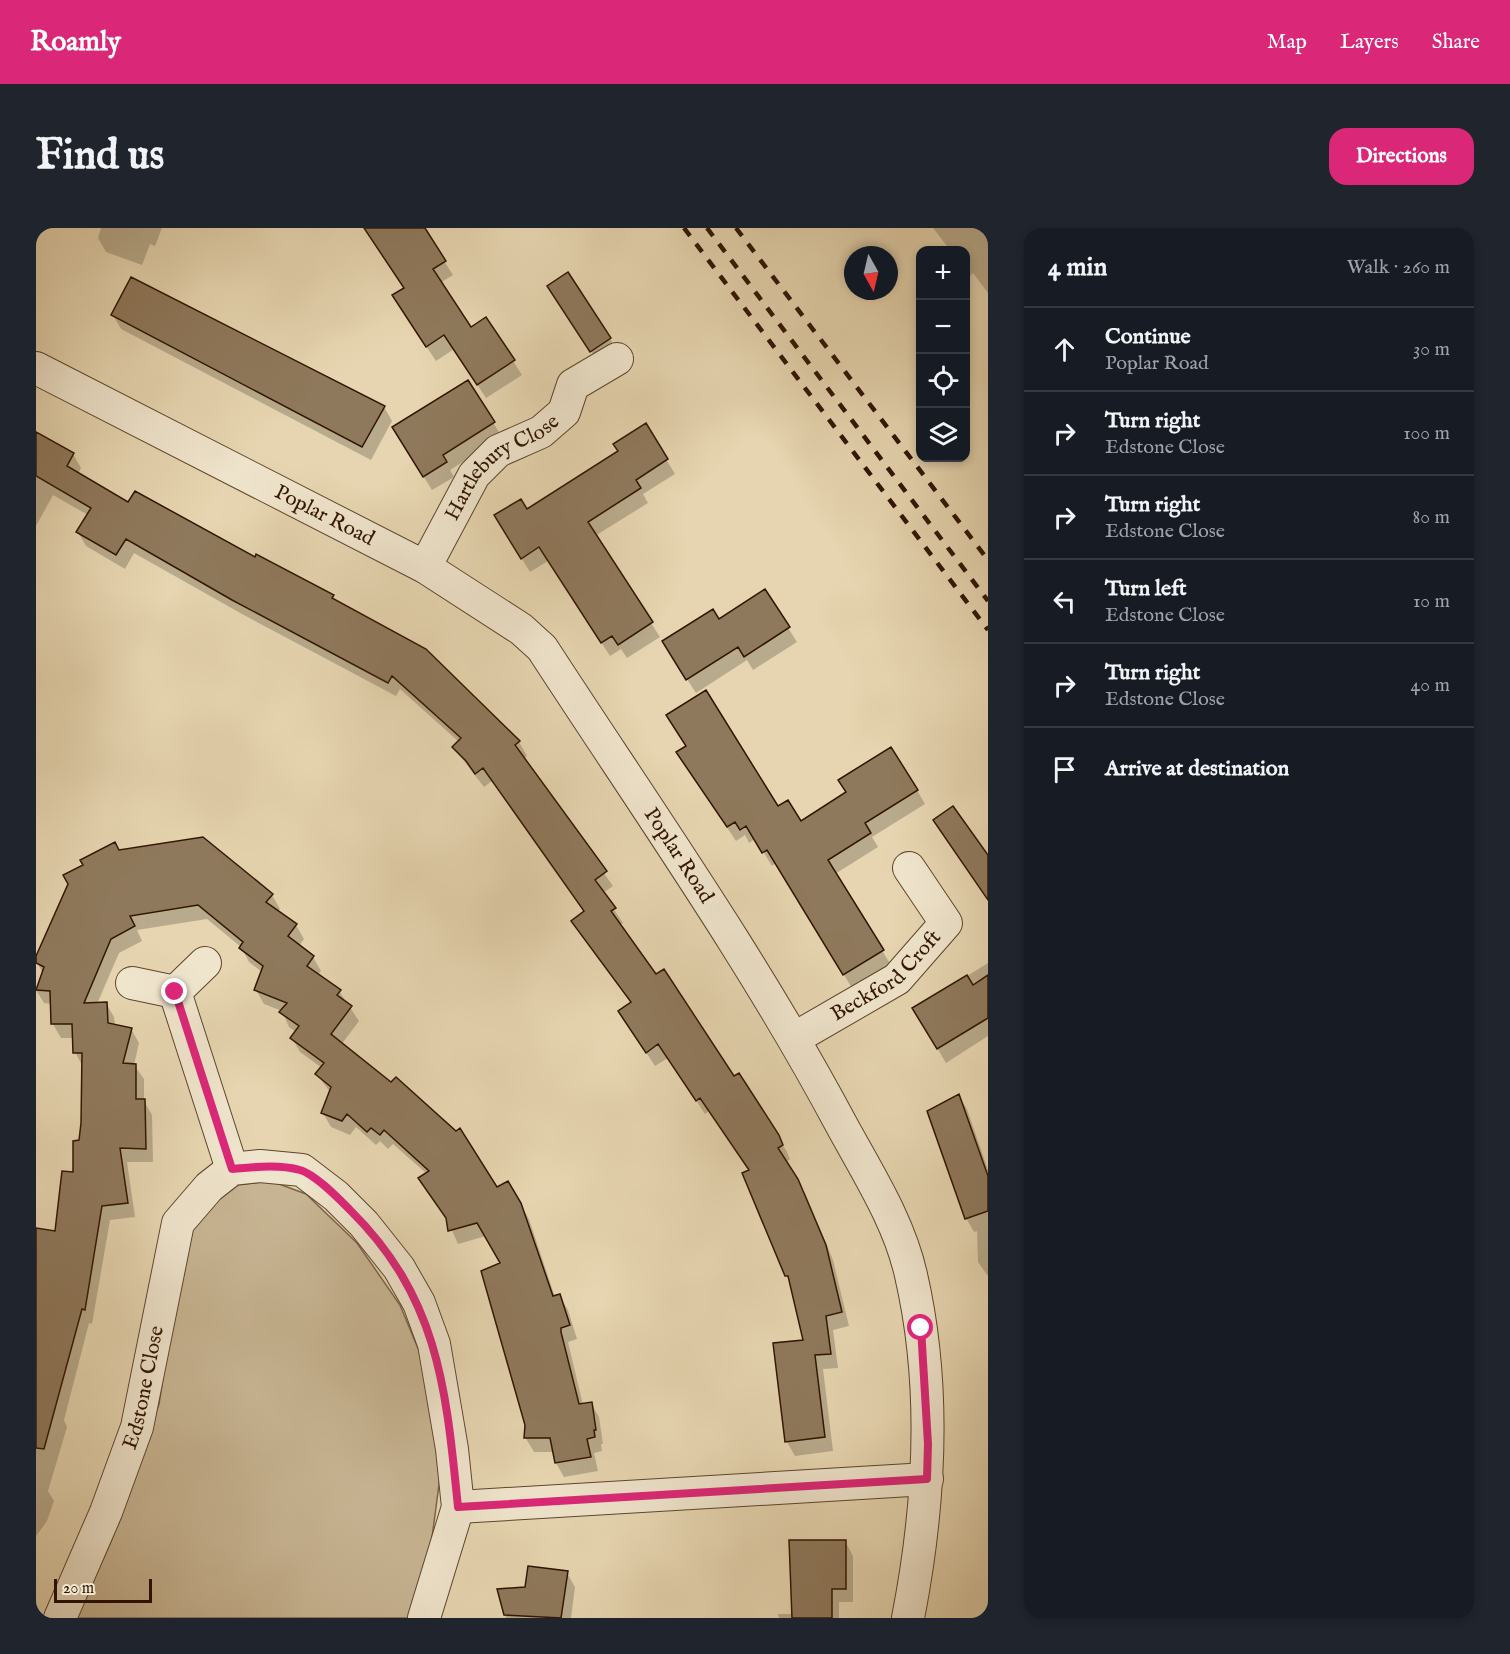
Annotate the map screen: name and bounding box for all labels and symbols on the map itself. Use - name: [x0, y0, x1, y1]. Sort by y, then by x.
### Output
- north arrow: [844, 246, 898, 300]
- street label: Hartlebury Close: [439, 408, 565, 525]
- street label: Poplar Road: [270, 479, 380, 553]
- street label: Poplar Road: [638, 802, 720, 909]
- street label: Beckford Croft: [826, 925, 947, 1028]
- route end: [161, 978, 187, 1004]
- route start: [907, 1314, 933, 1340]
- street label: Edstone Close: [116, 1323, 171, 1453]
- scale bar: [54, 1576, 152, 1604]

